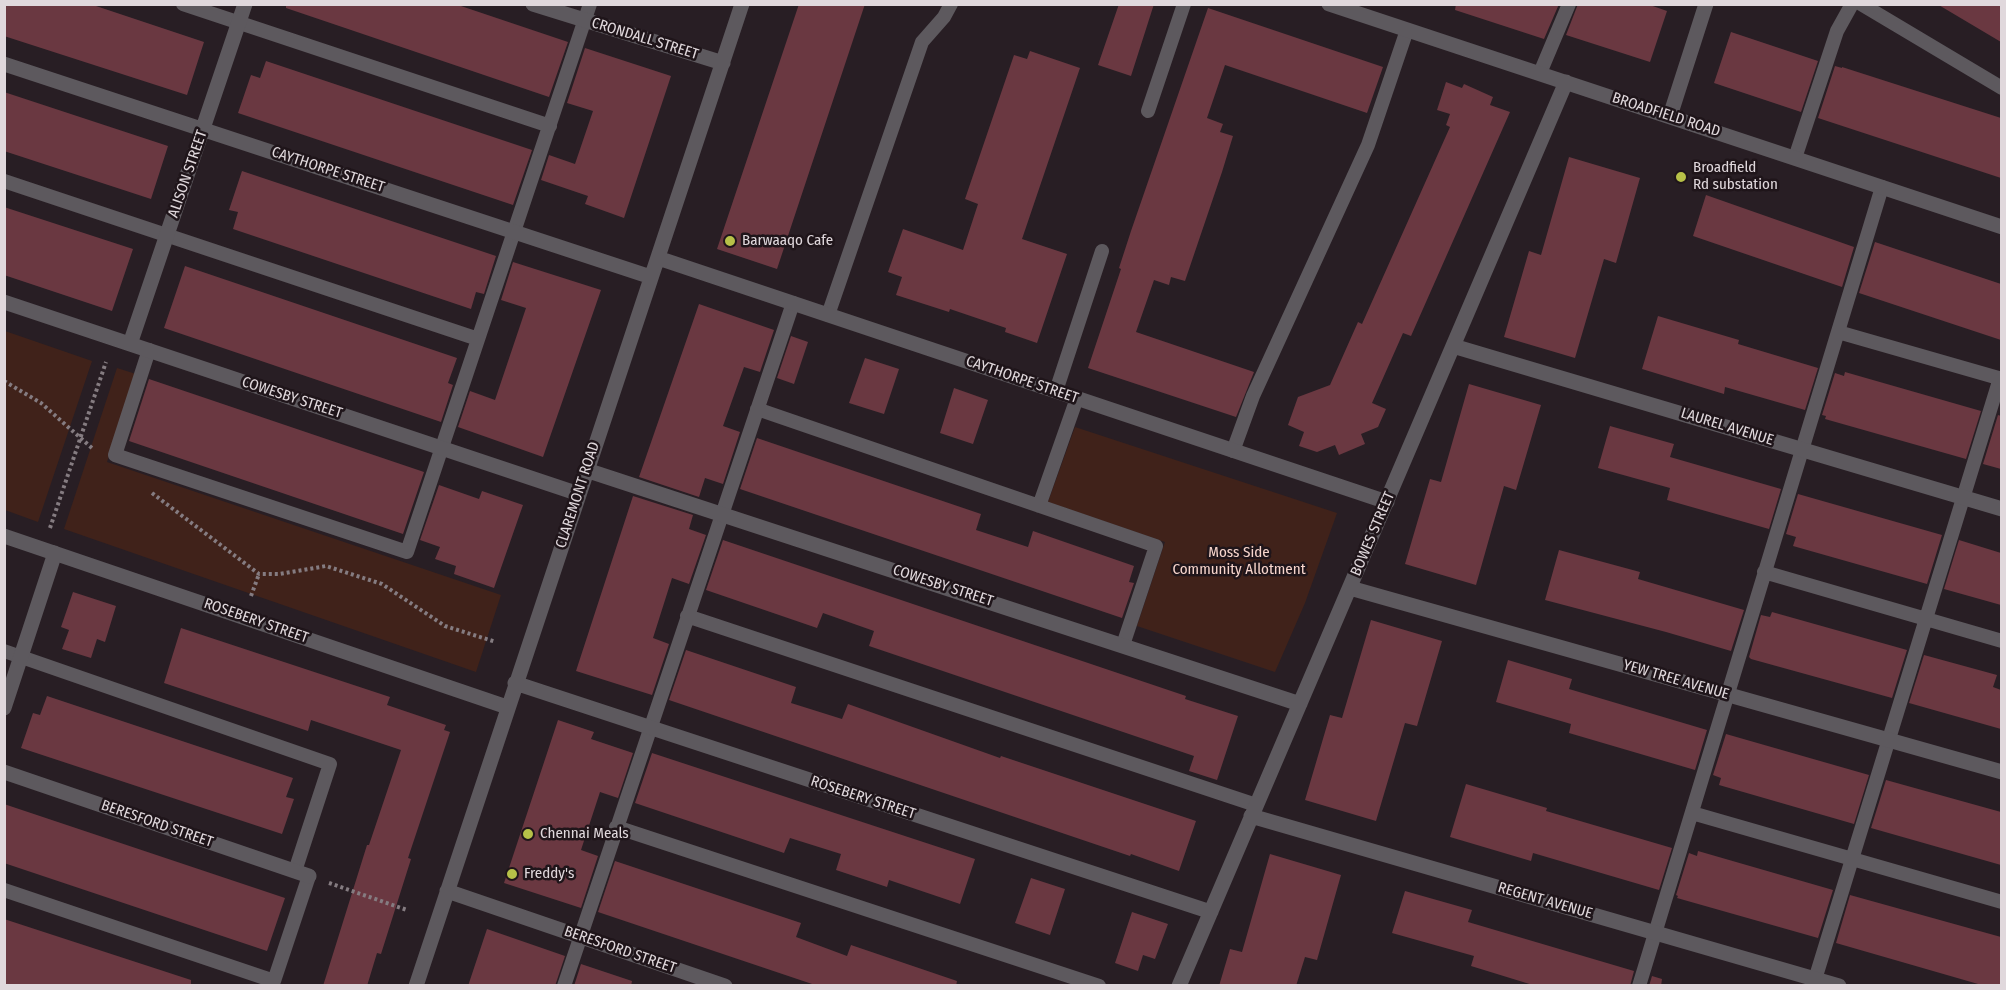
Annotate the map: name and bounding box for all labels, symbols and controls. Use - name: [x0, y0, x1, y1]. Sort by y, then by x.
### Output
- street label: CRONDALL STREET: [589, 14, 701, 64]
- street label: BROADFIELD ROAD: [1610, 89, 1722, 141]
- street label: ALISON STREET: [165, 128, 211, 220]
- street label: CAYTHORPE STREET: [269, 143, 387, 197]
- place label: Broadfield Rd substation: [1693, 159, 1778, 194]
- marker: Broadfield Rd substation: [1674, 170, 1688, 184]
- place label: Barwaaqo Cafe: [742, 232, 833, 250]
- marker: Barwaaqo Cafe: [723, 234, 737, 248]
- street label: CAYTHORPE STREET: [964, 352, 1080, 408]
- street label: COWESBY STREET: [240, 373, 344, 423]
- street label: LAUREL AVENUE: [1679, 404, 1775, 450]
- street label: CLAREMONT ROAD: [552, 440, 604, 550]
- street label: BOWES STREET: [1347, 489, 1399, 579]
- park label: Moss Side Community Allotment: [1172, 544, 1306, 579]
- street label: COWESBY STREET: [891, 561, 995, 611]
- street label: ROSEBERY STREET: [201, 595, 311, 647]
- street label: YEW TREE AVENUE: [1621, 656, 1731, 704]
- street label: ROSEBERY STREET: [808, 773, 918, 823]
- street label: BERESFORD STREET: [99, 796, 215, 852]
- place label: Chennai Meals: [540, 825, 629, 843]
- marker: Chennai Meals: [521, 827, 535, 841]
- place label: Freddy's: [524, 865, 574, 883]
- marker: Freddy's: [505, 867, 519, 881]
- street label: REGENT AVENUE: [1496, 879, 1594, 923]
- street label: BERESFORD STREET: [562, 922, 678, 978]

